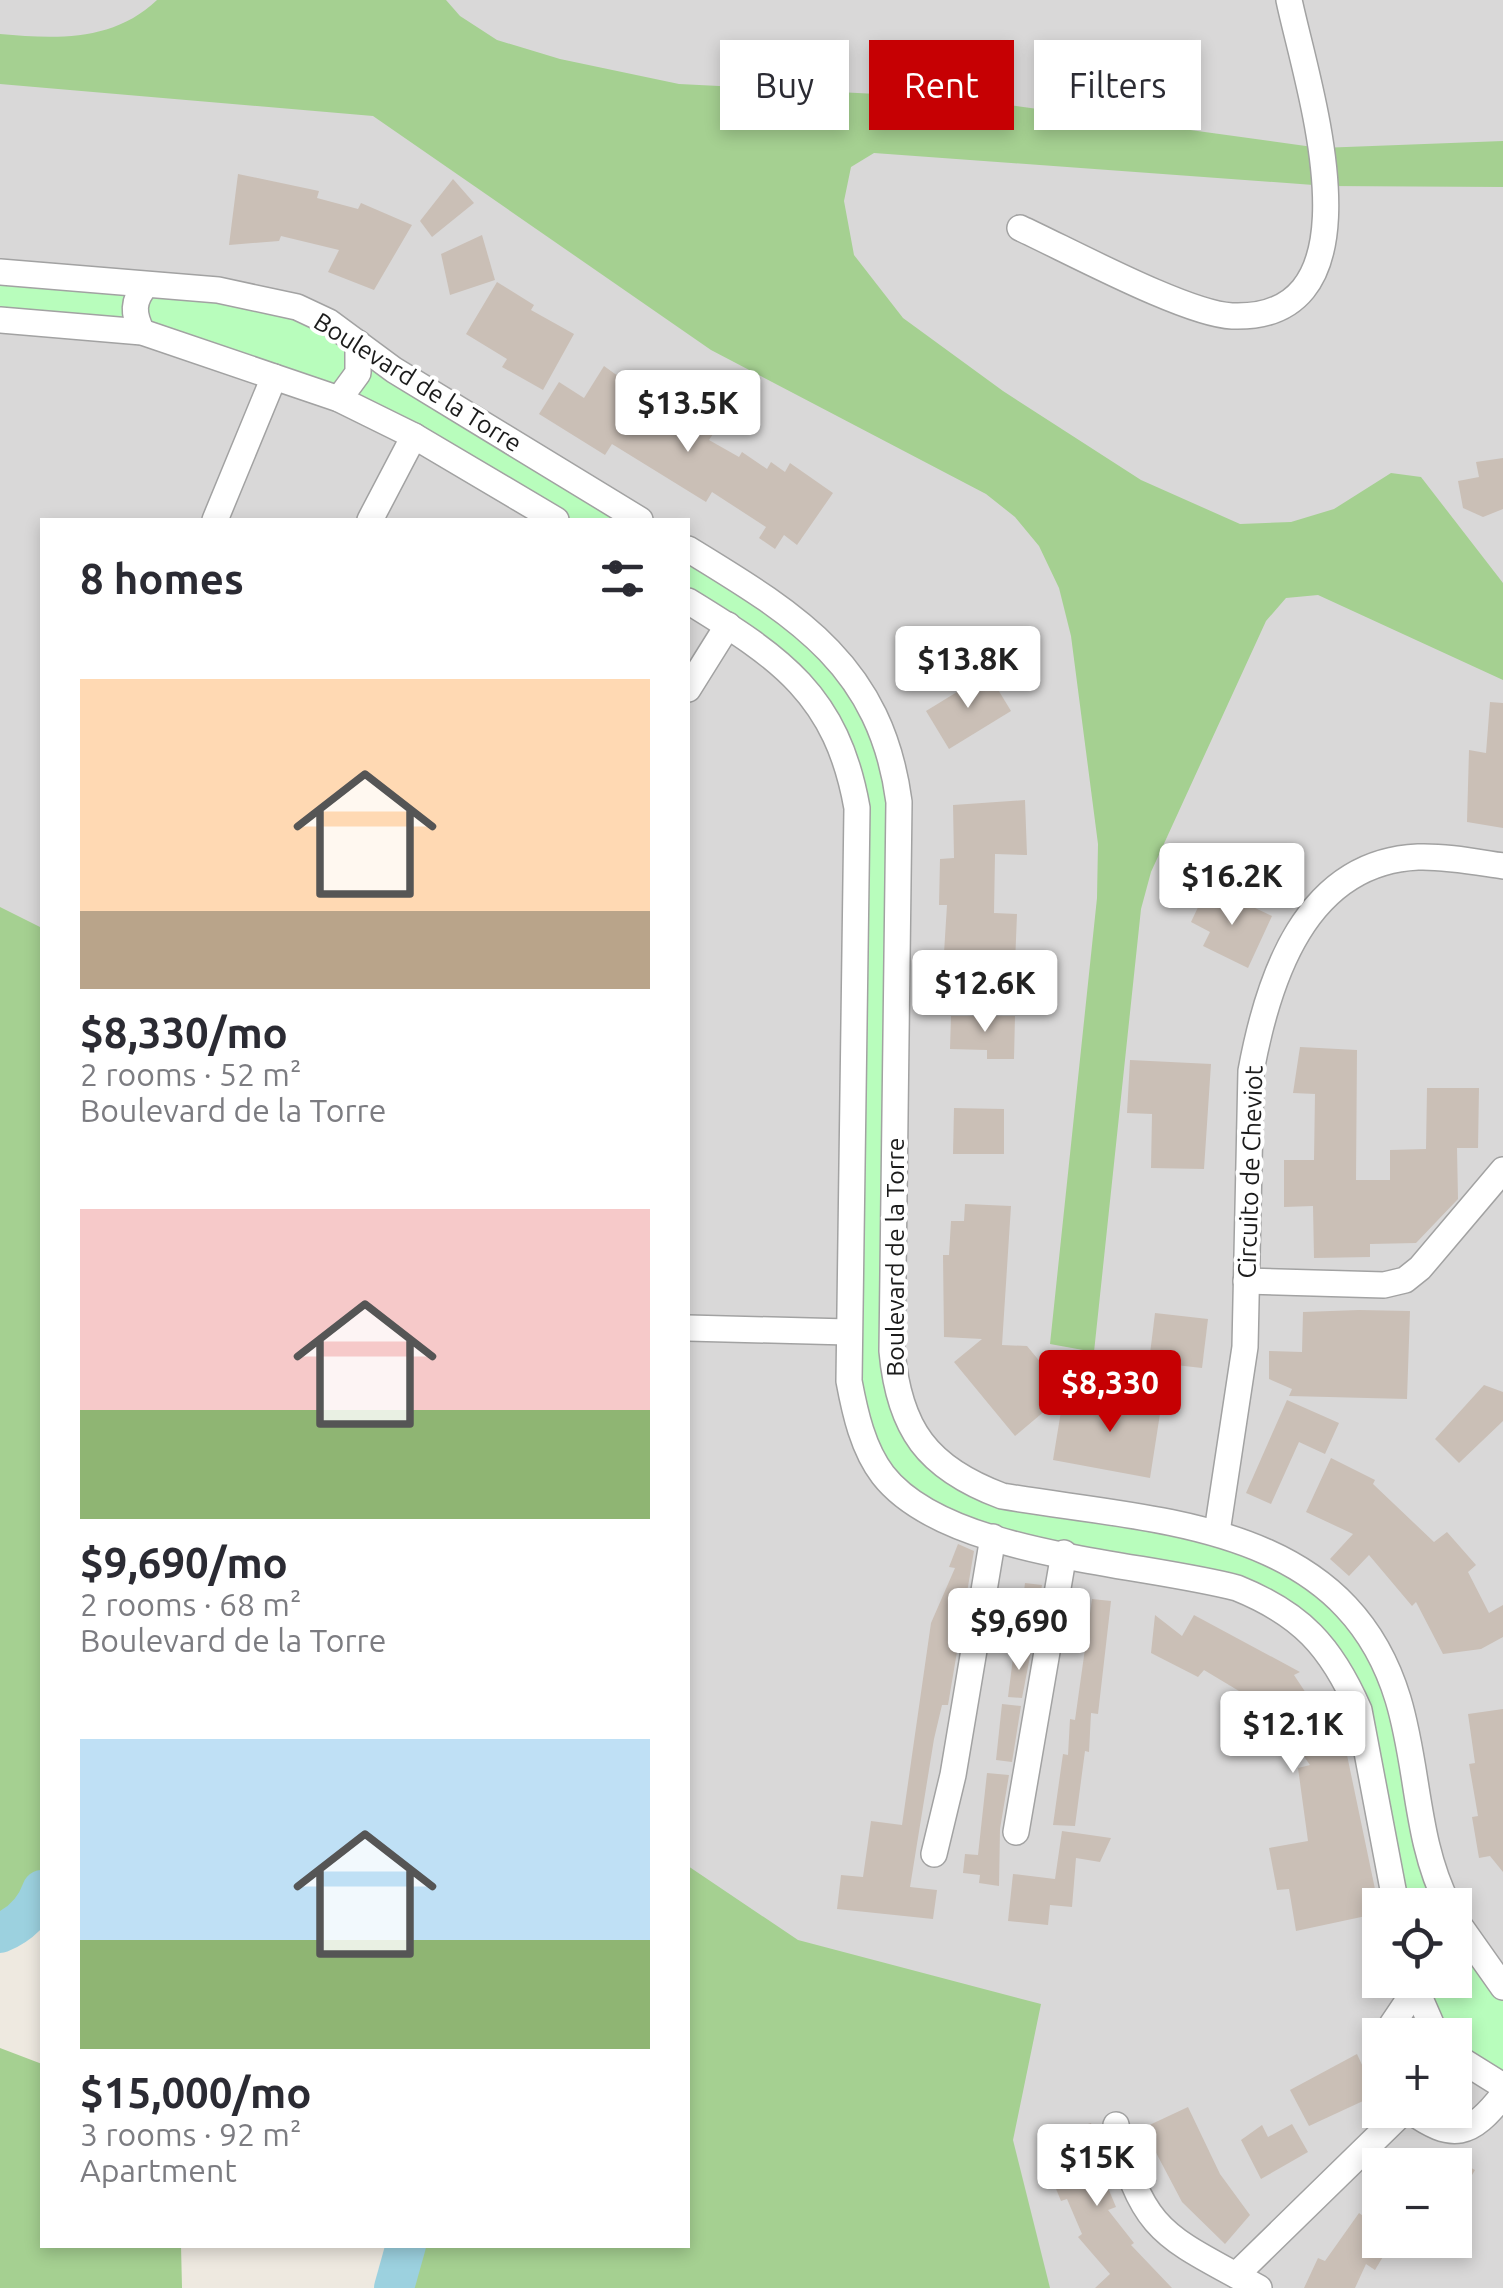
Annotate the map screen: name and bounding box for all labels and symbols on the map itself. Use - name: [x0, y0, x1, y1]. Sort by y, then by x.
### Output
- street label: Boulevard de la Torre: [309, 307, 527, 457]
- pin: $13.5K: [607, 370, 769, 455]
- pin: $13.8K: [887, 626, 1049, 711]
- pin: $16.2K: [1151, 843, 1313, 928]
- pin: $12.6K: [904, 950, 1066, 1035]
- street label: Circuito de Cheviot: [1232, 1065, 1268, 1279]
- street label: Boulevard de la Torre: [881, 1137, 909, 1377]
- pin: $8,330: [1029, 1350, 1191, 1435]
- pin: $9,690: [938, 1588, 1100, 1673]
- pin: $12.1K: [1212, 1691, 1374, 1776]
- pin: $15K: [1038, 2124, 1156, 2209]

